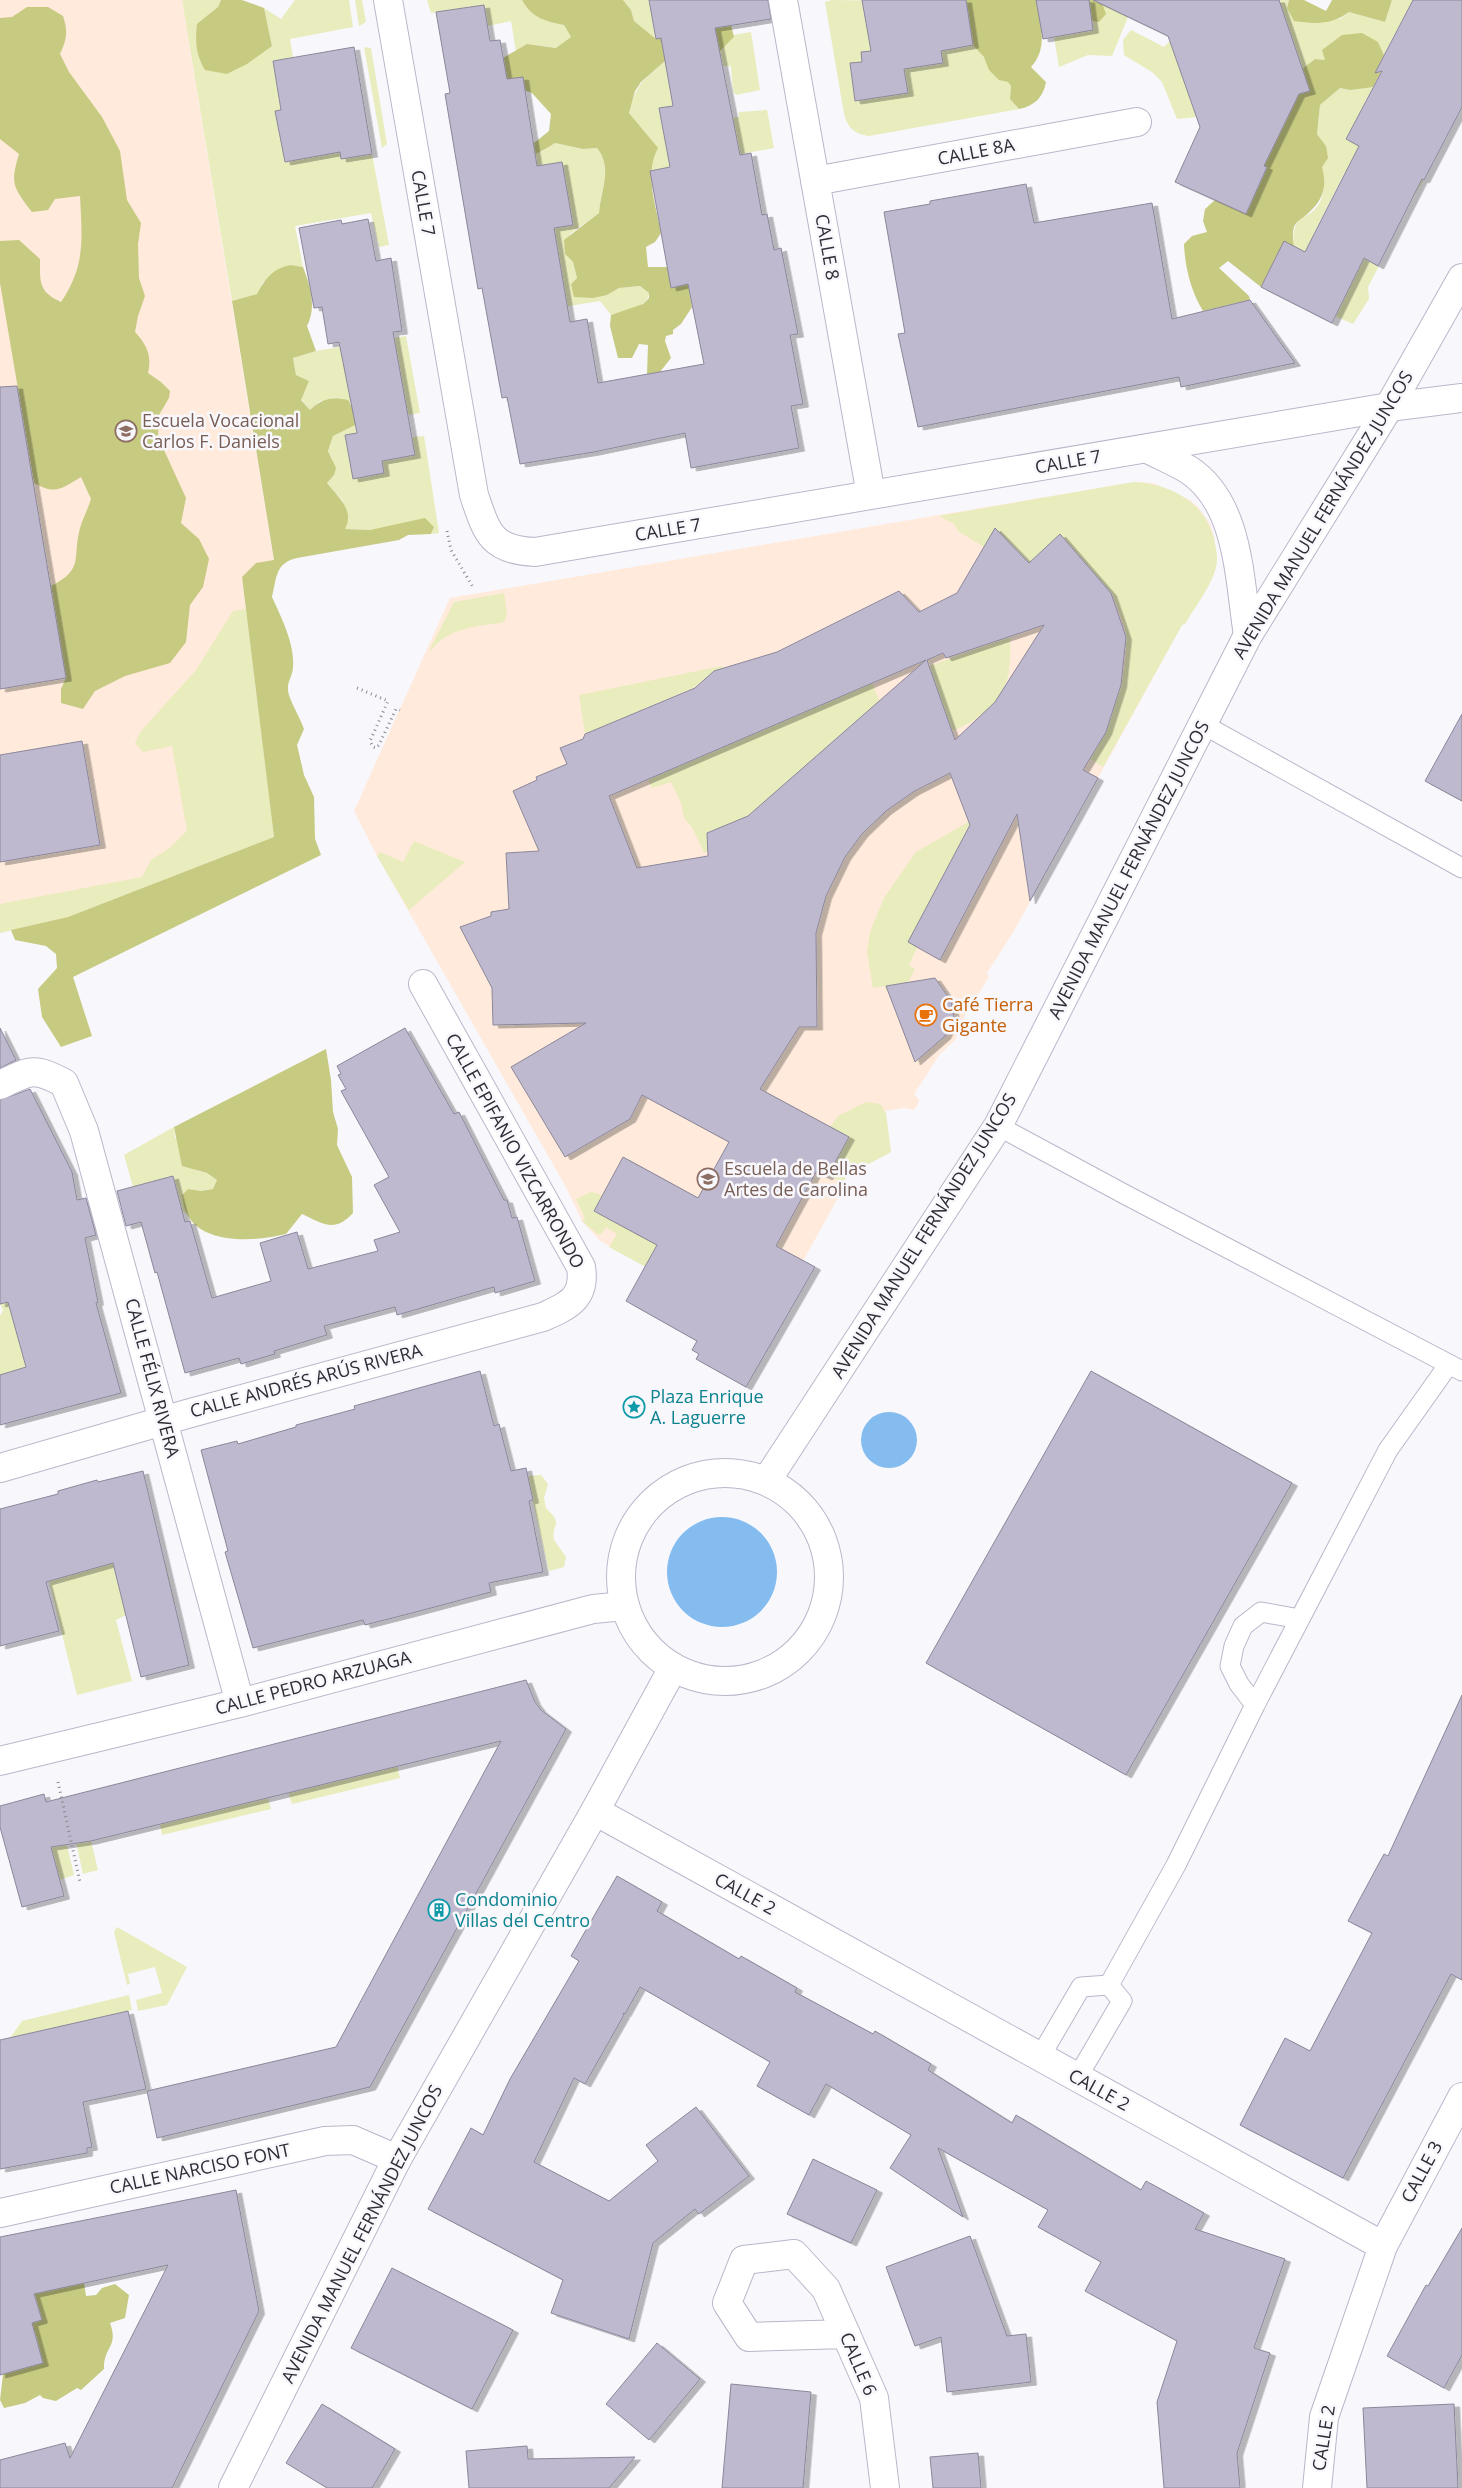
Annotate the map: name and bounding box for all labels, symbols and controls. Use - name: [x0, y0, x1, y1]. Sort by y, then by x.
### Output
- street label: CALLE 8A: [935, 132, 1017, 170]
- street label: CALLE 7: [406, 168, 442, 238]
- street label: CALLE 8: [810, 212, 846, 282]
- street label: AVENIDA MANUEL FERNÁNDEZ JUNCOS: [1226, 366, 1418, 663]
- place label: Escuela Vocacional Carlos F. Daniels: [142, 408, 299, 453]
- school or university icon: Escuela Vocacional Carlos F. Daniels: [114, 419, 138, 443]
- street label: CALLE 7: [1033, 443, 1103, 479]
- street label: CALLE 7: [633, 512, 703, 546]
- street label: AVENIDA MANUEL FERNÁNDEZ JUNCOS: [1042, 716, 1214, 1023]
- place label: Café Tierra Gigante: [942, 992, 1033, 1037]
- cafe icon: Café Tierra Gigante: [914, 1003, 938, 1027]
- street label: CALLE EPIFANIO VIZCARRONDO: [441, 1029, 591, 1272]
- street label: AVENIDA MANUEL FERNÁNDEZ JUNCOS: [825, 1088, 1021, 1383]
- place label: Escuela de Bellas Artes de Carolina: [724, 1156, 868, 1201]
- school or university icon: Escuela de Bellas Artes de Carolina: [696, 1167, 720, 1191]
- street label: CALLE FÉLIX RIVERA: [120, 1295, 186, 1461]
- street label: CALLE ANDRÉS ARÚS RIVERA: [187, 1337, 425, 1423]
- place label: Plaza Enrique A. Laguerre: [650, 1384, 764, 1429]
- place icon: Plaza Enrique A. Laguerre: [622, 1395, 646, 1419]
- street label: CALLE PEDRO ARZUAGA: [212, 1644, 414, 1720]
- street label: CALLE 2: [711, 1867, 780, 1920]
- place label: Condominio Villas del Centro: [455, 1887, 590, 1932]
- building icon: Condominio Villas del Centro: [427, 1898, 451, 1922]
- street label: CALLE 2: [1065, 2063, 1134, 2116]
- street label: AVENIDA MANUEL FERNÁNDEZ JUNCOS: [275, 2080, 447, 2387]
- street label: CALLE NARCISO FONT: [107, 2137, 292, 2199]
- street label: CALLE 3: [1395, 2137, 1447, 2207]
- street label: CALLE 6: [835, 2328, 883, 2399]
- street label: CALLE 2: [1306, 2403, 1340, 2473]

